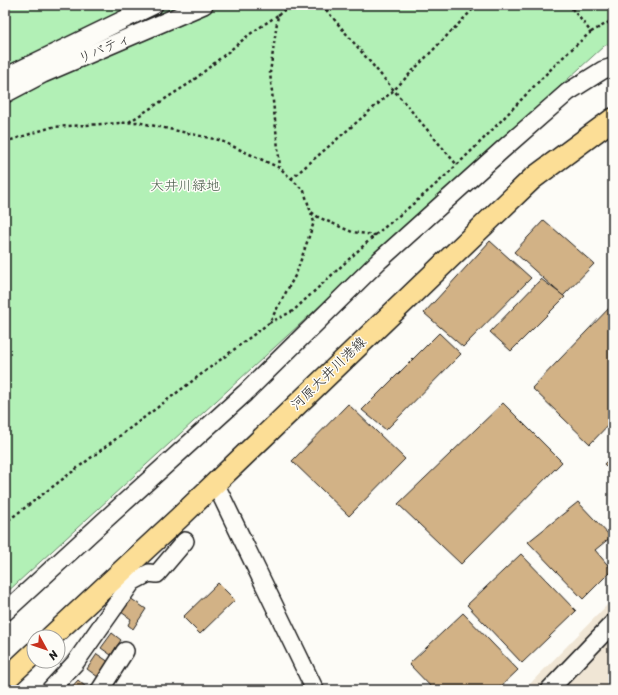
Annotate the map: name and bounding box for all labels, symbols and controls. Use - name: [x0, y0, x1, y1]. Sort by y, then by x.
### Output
- street label: リバティ: [74, 26, 135, 71]
- park label: 大井川緑地: [150, 173, 220, 198]
- street label: 河原大井川港線: [284, 330, 372, 416]
- north arrow: [26, 629, 66, 669]
- text: N: [43, 645, 64, 664]

